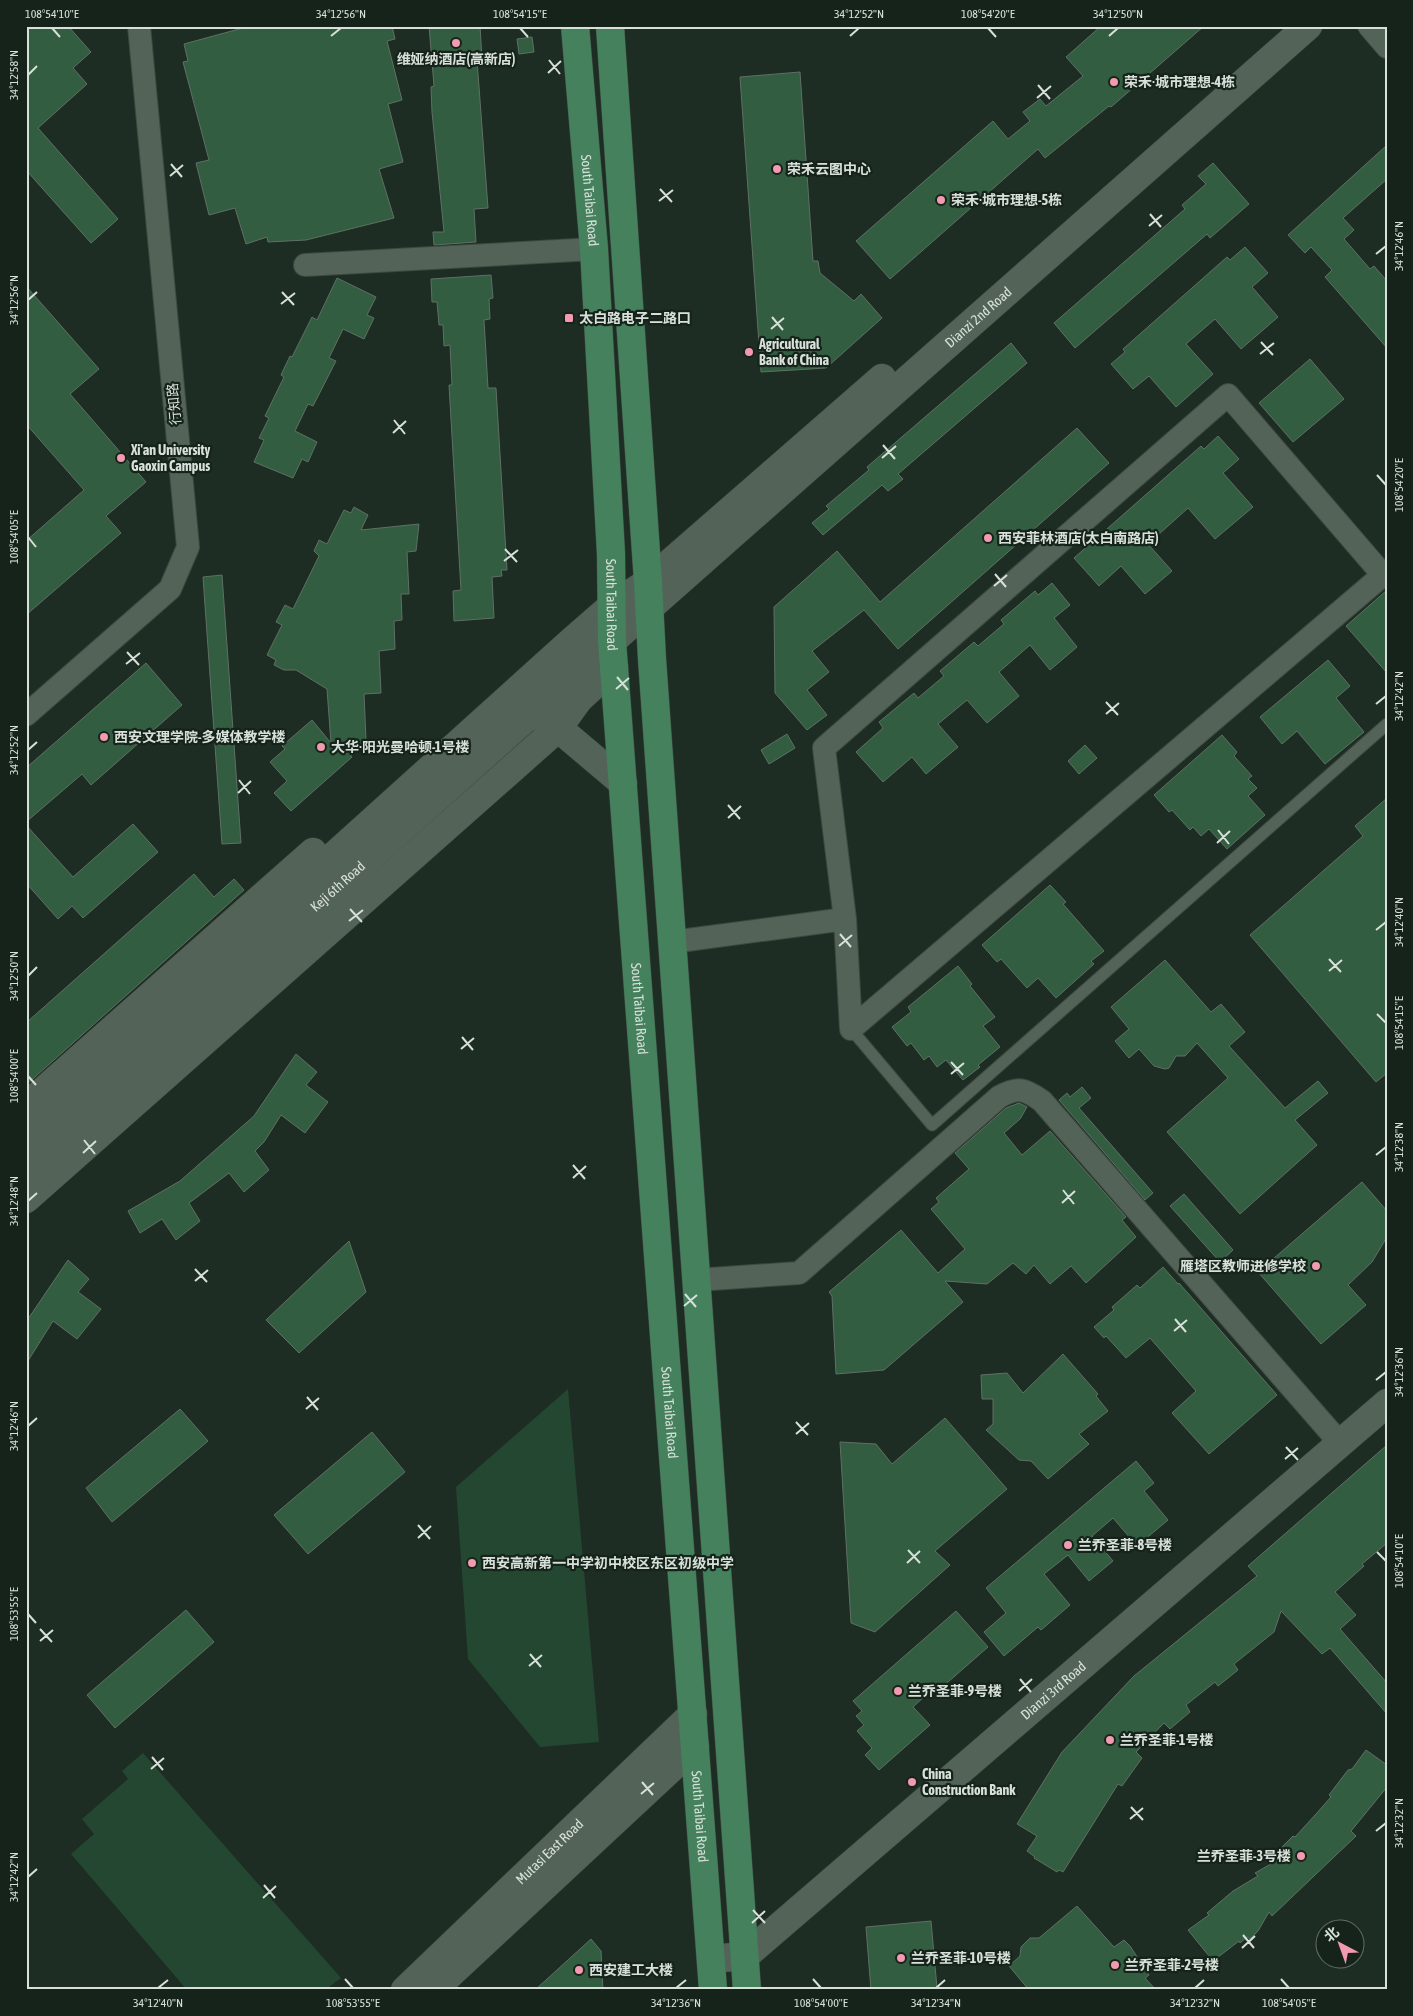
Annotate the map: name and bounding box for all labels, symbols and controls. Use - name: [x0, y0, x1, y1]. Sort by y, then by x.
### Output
- text: 108°54'10"E: [25, 7, 79, 21]
- text: 34°12'56"N: [316, 7, 366, 21]
- text: 108°54'15"E: [493, 7, 547, 21]
- text: 34°12'52"N: [834, 7, 884, 21]
- text: 108°54'20"E: [961, 7, 1015, 21]
- text: 34°12'50"N: [1093, 7, 1143, 21]
- marker: 维娅纳酒店(高新店): [450, 37, 462, 49]
- text: 34°12'58"N: [7, 50, 21, 100]
- place label: 维娅纳酒店(高新店): [397, 51, 515, 67]
- place label: 荣禾·城市理想-4栋: [1124, 74, 1235, 90]
- marker: 荣禾·城市理想-4栋: [1108, 76, 1120, 88]
- street label: South Taibai Road: [578, 154, 602, 247]
- place label: 荣禾云图中心: [787, 161, 871, 177]
- marker: 荣禾云图中心: [771, 163, 783, 175]
- place label: 荣禾·城市理想-5栋: [951, 192, 1062, 208]
- marker: 荣禾·城市理想-5栋: [935, 194, 947, 206]
- text: 34°12'46"N: [1392, 221, 1406, 271]
- text: 34°12'56"N: [7, 275, 21, 325]
- street label: Dianzi 2nd Road: [942, 284, 1015, 351]
- place label: 太白路电子二路口: [579, 310, 691, 326]
- marker: 太白路电子二路口: [563, 312, 575, 324]
- place label: Agricultural Bank of China: [758, 336, 829, 368]
- marker: Agricultural Bank of China: [743, 346, 755, 358]
- street label: 行知路: [164, 382, 184, 426]
- place label: Xi'an University Gaoxin Campus: [130, 442, 211, 474]
- marker: Xi'an University Gaoxin Campus: [115, 452, 127, 464]
- text: 108°54'20"E: [1392, 458, 1406, 512]
- text: 108°54'05"E: [7, 510, 21, 564]
- place label: 西安菲林酒店(太白南路店): [998, 530, 1159, 546]
- marker: 西安菲林酒店(太白南路店): [982, 532, 994, 544]
- street label: South Taibai Road: [603, 559, 621, 651]
- text: 34°12'42"N: [1392, 671, 1406, 721]
- text: 34°12'52"N: [7, 725, 21, 775]
- place label: 西安文理学院-多媒体教学楼: [114, 729, 286, 745]
- marker: 西安文理学院-多媒体教学楼: [98, 731, 110, 743]
- place label: 大华·阳光曼哈顿-1号楼: [331, 739, 469, 755]
- marker: 大华·阳光曼哈顿-1号楼: [315, 741, 327, 753]
- street label: Keji 6th Road: [307, 858, 368, 915]
- text: 34°12'40"N: [1392, 897, 1406, 947]
- text: 34°12'50"N: [7, 951, 21, 1001]
- street label: South Taibai Road: [628, 962, 651, 1055]
- text: 108°54'15"E: [1392, 996, 1406, 1050]
- text: 108°54'00"E: [7, 1049, 21, 1103]
- text: 34°12'38"N: [1392, 1122, 1406, 1172]
- text: 34°12'48"N: [7, 1176, 21, 1226]
- place label: 雁塔区教师进修学校: [1180, 1258, 1306, 1274]
- marker: 雁塔区教师进修学校: [1310, 1260, 1322, 1272]
- text: 34°12'36"N: [1392, 1347, 1406, 1397]
- street label: South Taibai Road: [658, 1366, 681, 1459]
- text: 34°12'46"N: [7, 1401, 21, 1451]
- text: 108°54'10"E: [1392, 1534, 1406, 1588]
- place label: 兰乔圣菲-8号楼: [1078, 1537, 1172, 1553]
- marker: 兰乔圣菲-8号楼: [1062, 1539, 1074, 1551]
- place label: 西安高新第一中学初中校区东区初级中学: [482, 1555, 734, 1571]
- marker: 西安高新第一中学初中校区东区初级中学: [466, 1557, 478, 1569]
- text: 108°53'55"E: [7, 1587, 21, 1641]
- street label: Dianzi 3rd Road: [1018, 1658, 1089, 1723]
- place label: 兰乔圣菲-9号楼: [908, 1683, 1002, 1699]
- marker: 兰乔圣菲-9号楼: [892, 1685, 904, 1697]
- place label: 兰乔圣菲-1号楼: [1120, 1732, 1213, 1748]
- marker: 兰乔圣菲-1号楼: [1104, 1734, 1116, 1746]
- place label: China Construction Bank: [922, 1766, 1016, 1798]
- street label: South Taibai Road: [689, 1770, 711, 1863]
- marker: China Construction Bank: [906, 1776, 918, 1788]
- text: 34°12'32"N: [1392, 1798, 1406, 1848]
- street label: Mutasi East Road: [512, 1816, 586, 1887]
- place label: 兰乔圣菲-3号楼: [1197, 1848, 1291, 1864]
- marker: 兰乔圣菲-3号楼: [1295, 1850, 1307, 1862]
- text: 34°12'42"N: [7, 1852, 21, 1902]
- north arrow: [1316, 1918, 1366, 1968]
- text: 北: [1321, 1924, 1342, 1945]
- place label: 兰乔圣菲-10号楼: [911, 1950, 1011, 1966]
- marker: 兰乔圣菲-10号楼: [895, 1952, 907, 1964]
- place label: 兰乔圣菲-2号楼: [1125, 1957, 1219, 1973]
- marker: 兰乔圣菲-2号楼: [1109, 1959, 1121, 1971]
- place label: 西安建工大楼: [589, 1962, 673, 1978]
- marker: 西安建工大楼: [573, 1964, 585, 1976]
- text: 34°12'40"N: [133, 1996, 183, 2010]
- text: 108°53'55"E: [326, 1996, 380, 2010]
- text: 34°12'36"N: [651, 1996, 701, 2010]
- text: 108°54'00"E: [794, 1996, 848, 2010]
- text: 34°12'34"N: [911, 1996, 961, 2010]
- text: 34°12'32"N: [1170, 1996, 1220, 2010]
- text: 108°54'05"E: [1262, 1996, 1316, 2010]

